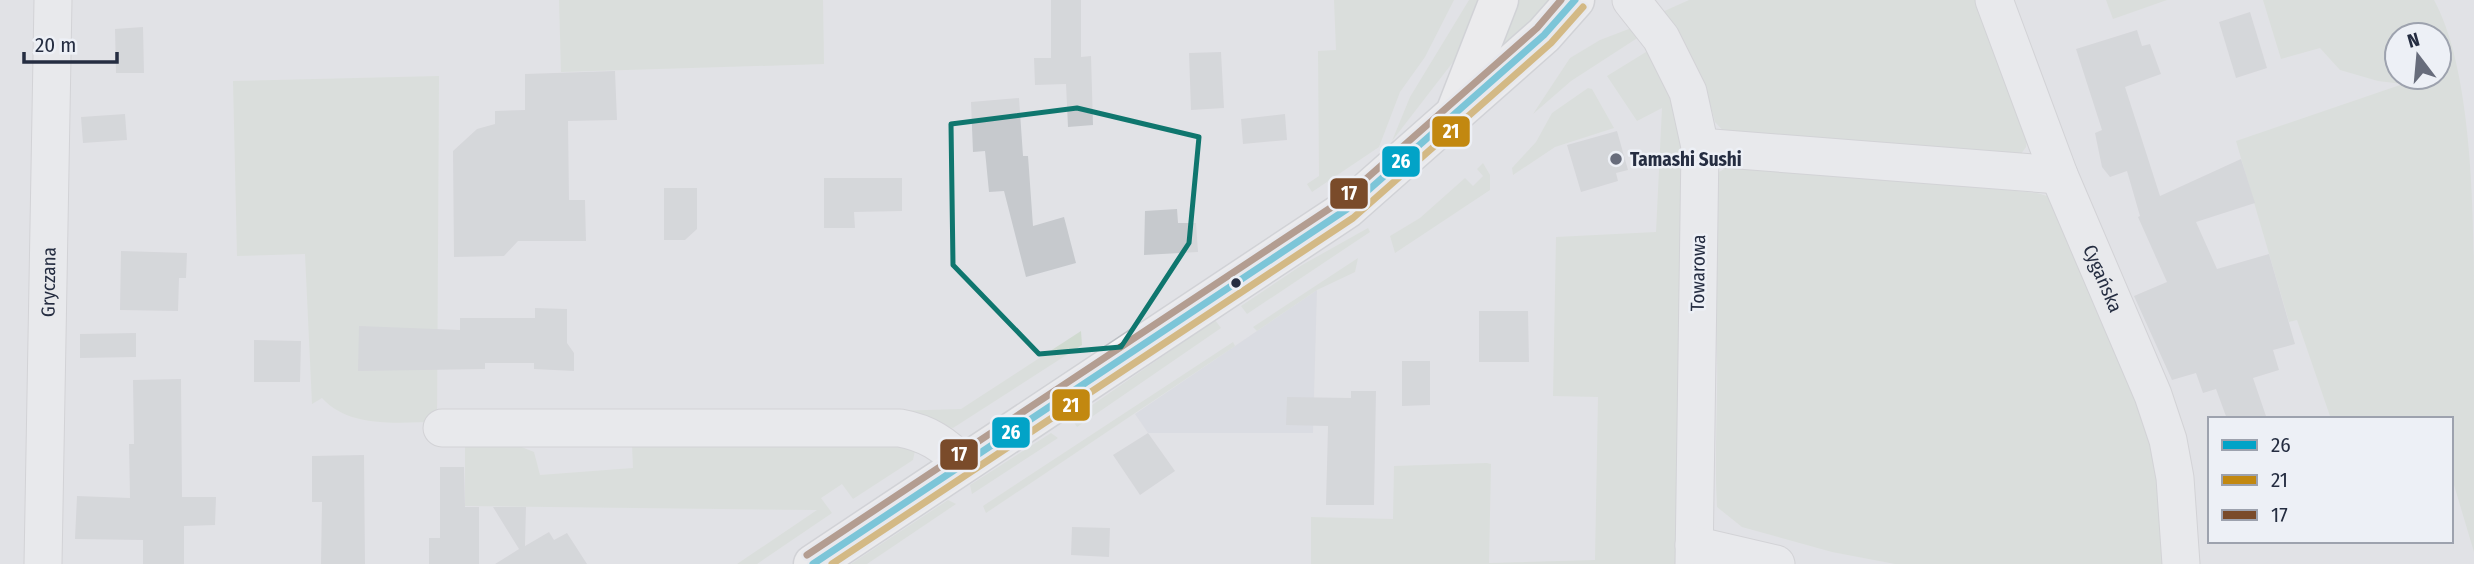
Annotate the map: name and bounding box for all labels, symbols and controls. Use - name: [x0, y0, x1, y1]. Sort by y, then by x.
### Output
- scale bar: [24, 21, 117, 65]
- north arrow: [2383, 21, 2453, 91]
- text: N: [2405, 28, 2422, 53]
- text: 20 m: [35, 32, 76, 58]
- line badge: 21: [1431, 115, 1471, 148]
- text: 21: [1442, 120, 1459, 143]
- line badge: 26: [1381, 145, 1421, 178]
- place label: Tamashi Sushi: [1630, 148, 1742, 171]
- text: 26: [1391, 150, 1410, 173]
- marker: Tamashi Sushi: [1608, 151, 1624, 167]
- line badge: 17: [1329, 177, 1369, 210]
- text: 17: [1341, 182, 1357, 205]
- street label: Towarowa: [1686, 234, 1710, 312]
- street label: Cygańska: [2079, 241, 2128, 315]
- street label: Gryczana: [36, 247, 60, 317]
- unlabelled marker: [1229, 276, 1243, 290]
- line badge: 21: [1051, 388, 1091, 422]
- text: 21: [1062, 394, 1079, 417]
- line badge: 26: [991, 416, 1031, 449]
- legend: [2208, 417, 2453, 543]
- text: 26: [1001, 421, 1020, 444]
- text: 26: [2271, 432, 2291, 458]
- line badge: 17: [939, 438, 979, 471]
- text: 17: [951, 443, 967, 466]
- text: 21: [2271, 467, 2288, 493]
- text: 17: [2271, 502, 2288, 528]

